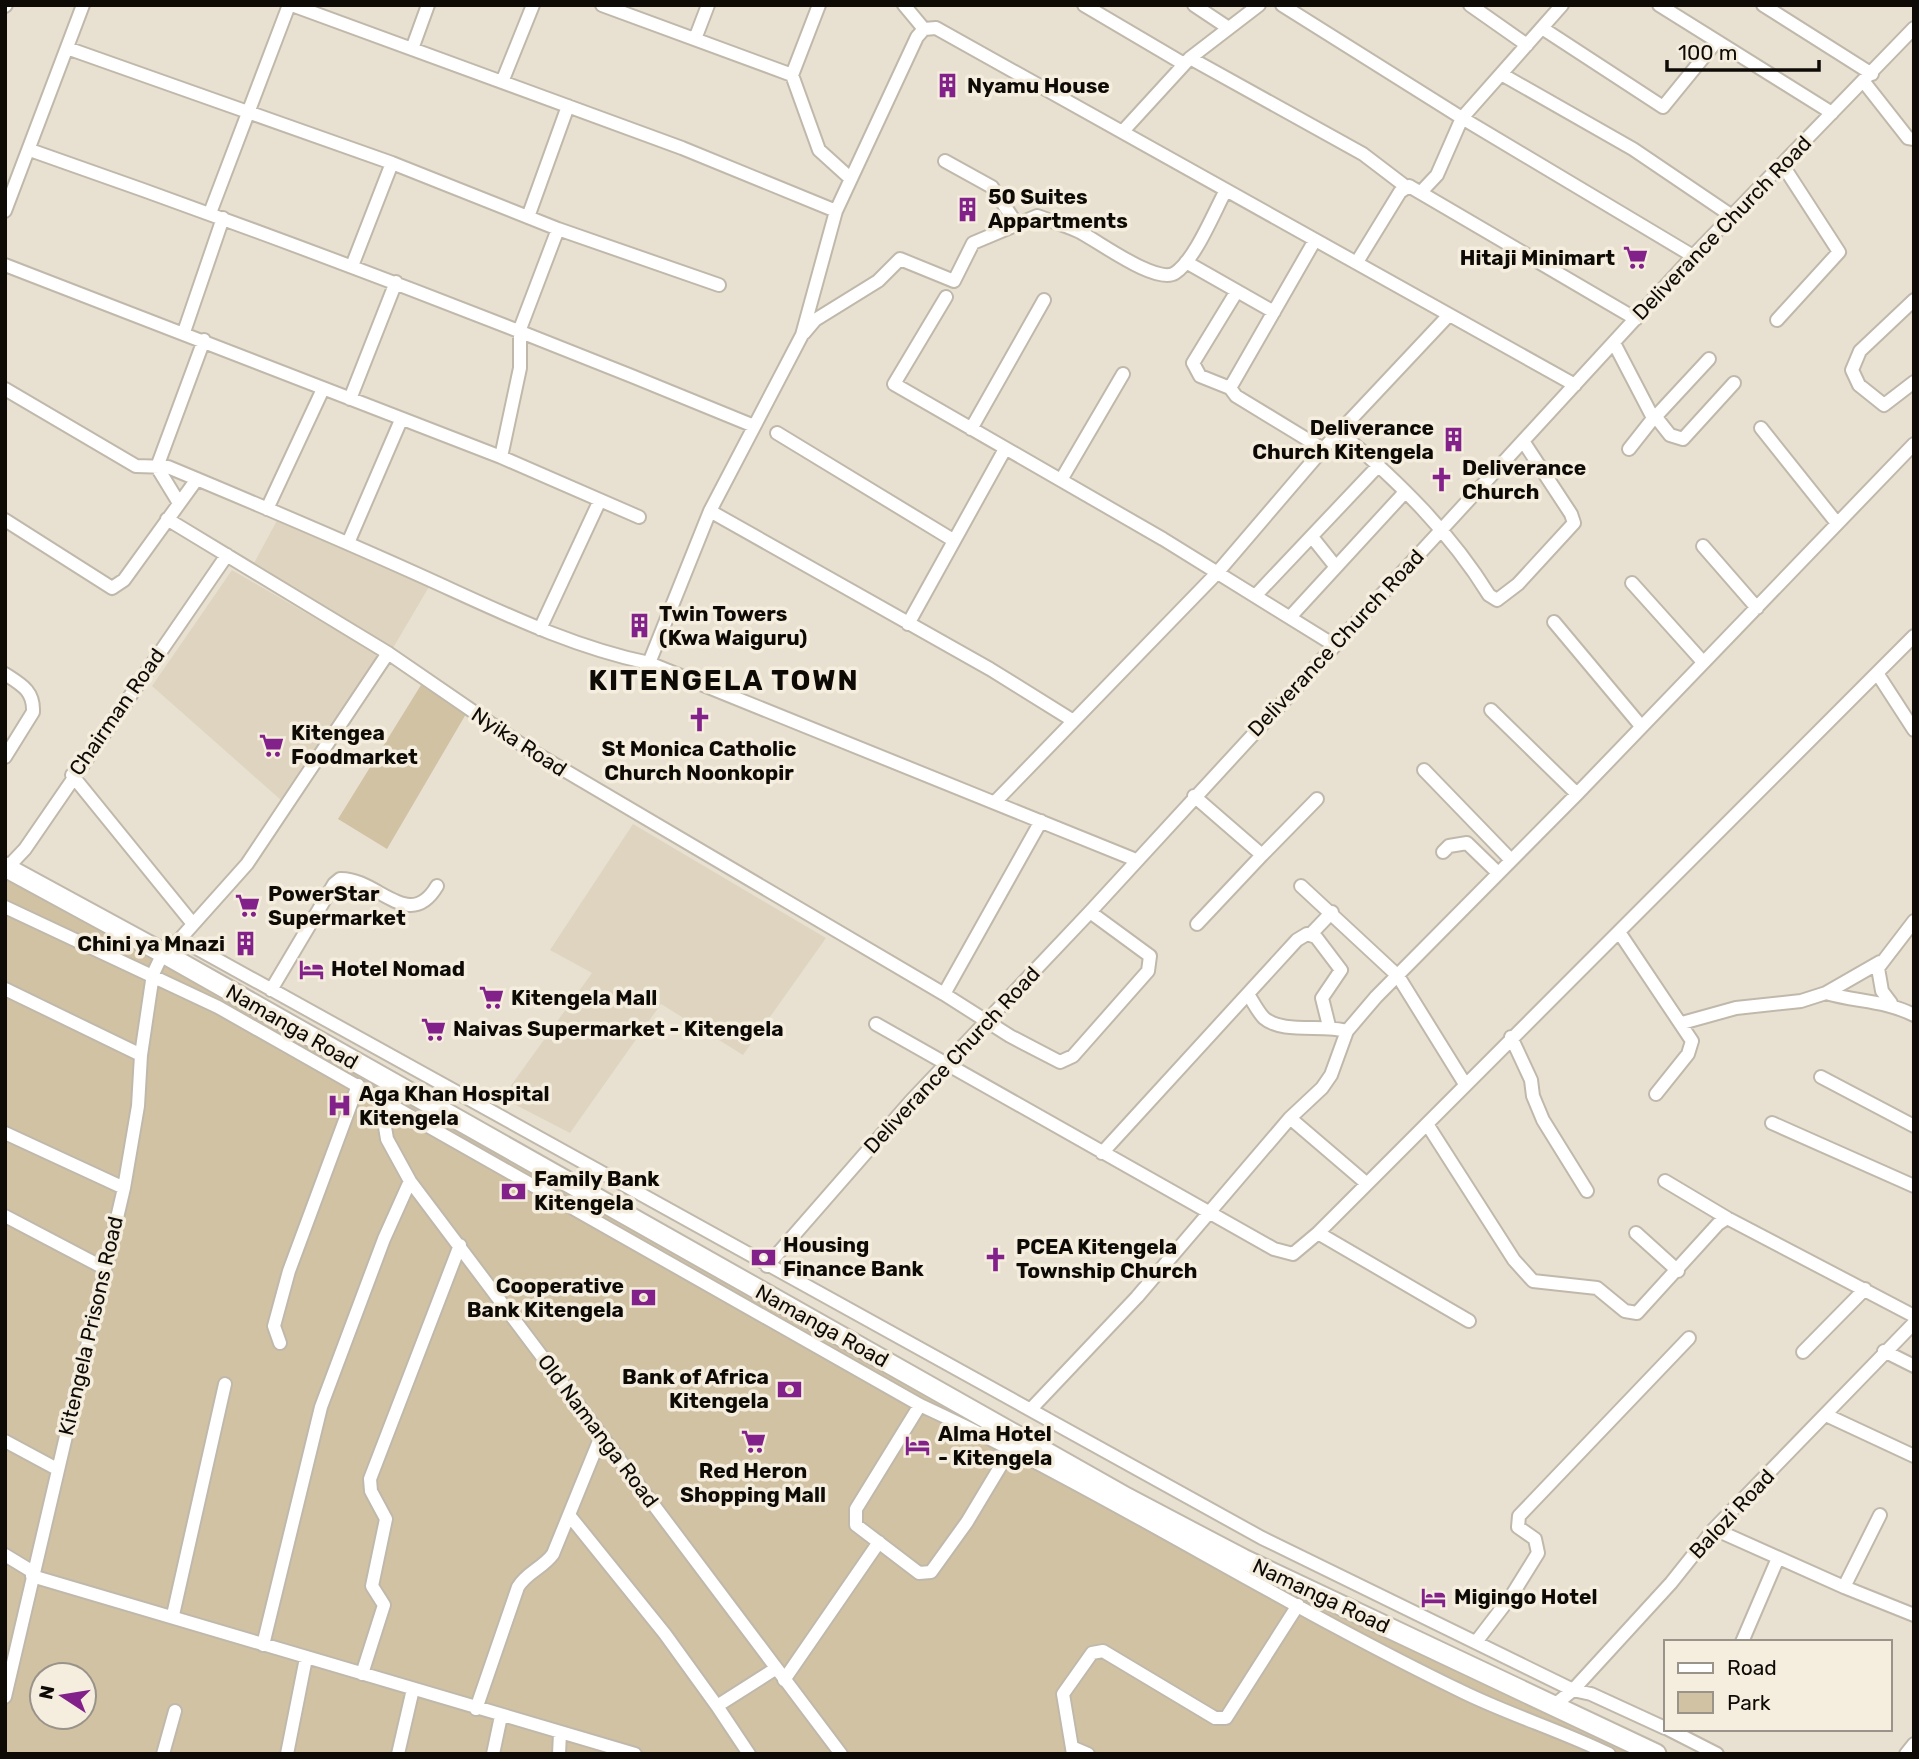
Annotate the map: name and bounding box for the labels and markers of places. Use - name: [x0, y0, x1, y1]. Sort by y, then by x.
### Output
- building icon: Nyamu House: [933, 72, 961, 100]
- place label: Nyamu House: [967, 73, 1110, 98]
- place label: 50 Suites Appartments: [988, 184, 1128, 233]
- building icon: 50 Suites Appartments: [954, 195, 982, 223]
- supermarket icon: Hitaji Minimart: [1621, 244, 1649, 272]
- place label: Hitaji Minimart: [1460, 245, 1615, 270]
- place label: Deliverance Church Kitengela: [1252, 415, 1434, 464]
- building icon: Deliverance Church Kitengela: [1440, 426, 1468, 454]
- place label: Deliverance Church: [1462, 455, 1586, 504]
- church icon: Deliverance Church: [1428, 466, 1456, 494]
- place label: Twin Towers (Kwa Waiguru): [659, 601, 807, 650]
- building icon: Twin Towers (Kwa Waiguru): [625, 612, 653, 640]
- church icon: St Monica Catholic Church Noonkopir: [685, 706, 713, 734]
- place label: Kitengea Foodmarket: [291, 720, 418, 769]
- supermarket icon: Kitengea Foodmarket: [257, 731, 285, 759]
- place label: St Monica Catholic Church Noonkopir: [602, 736, 796, 785]
- place label: PowerStar Supermarket: [268, 881, 406, 930]
- supermarket icon: PowerStar Supermarket: [234, 892, 262, 920]
- building icon: Chini ya Mnazi: [231, 930, 259, 958]
- place label: Chini ya Mnazi: [77, 931, 225, 956]
- hotel icon: Hotel Nomad: [297, 955, 325, 983]
- place label: Hotel Nomad: [331, 956, 465, 981]
- supermarket icon: Kitengela Mall: [477, 984, 505, 1012]
- place label: Kitengela Mall: [511, 985, 657, 1010]
- supermarket icon: Naivas Supermarket - Kitengela: [419, 1015, 447, 1043]
- place label: Naivas Supermarket - Kitengela: [453, 1016, 784, 1041]
- place label: Aga Khan Hospital Kitengela: [359, 1081, 550, 1130]
- hospital icon: Aga Khan Hospital Kitengela: [325, 1092, 353, 1120]
- place label: Family Bank Kitengela: [534, 1166, 660, 1215]
- bank icon: Family Bank Kitengela: [500, 1177, 528, 1205]
- place label: Housing Finance Bank: [783, 1232, 924, 1281]
- place label: PCEA Kitengela Township Church: [1016, 1234, 1197, 1283]
- bank icon: Housing Finance Bank: [749, 1243, 777, 1271]
- church icon: PCEA Kitengela Township Church: [982, 1245, 1010, 1273]
- place label: Cooperative Bank Kitengela: [467, 1273, 624, 1322]
- bank icon: Cooperative Bank Kitengela: [630, 1284, 658, 1312]
- place label: Bank of Africa Kitengela: [622, 1364, 769, 1413]
- bank icon: Bank of Africa Kitengela: [775, 1375, 803, 1403]
- place label: Alma Hotel - Kitengela: [938, 1421, 1052, 1470]
- supermarket icon: Red Heron Shopping Mall: [739, 1428, 767, 1456]
- hotel icon: Alma Hotel - Kitengela: [904, 1432, 932, 1460]
- place label: Red Heron Shopping Mall: [680, 1458, 826, 1507]
- hotel icon: Migingo Hotel: [1420, 1583, 1448, 1611]
- place label: Migingo Hotel: [1454, 1584, 1598, 1609]

